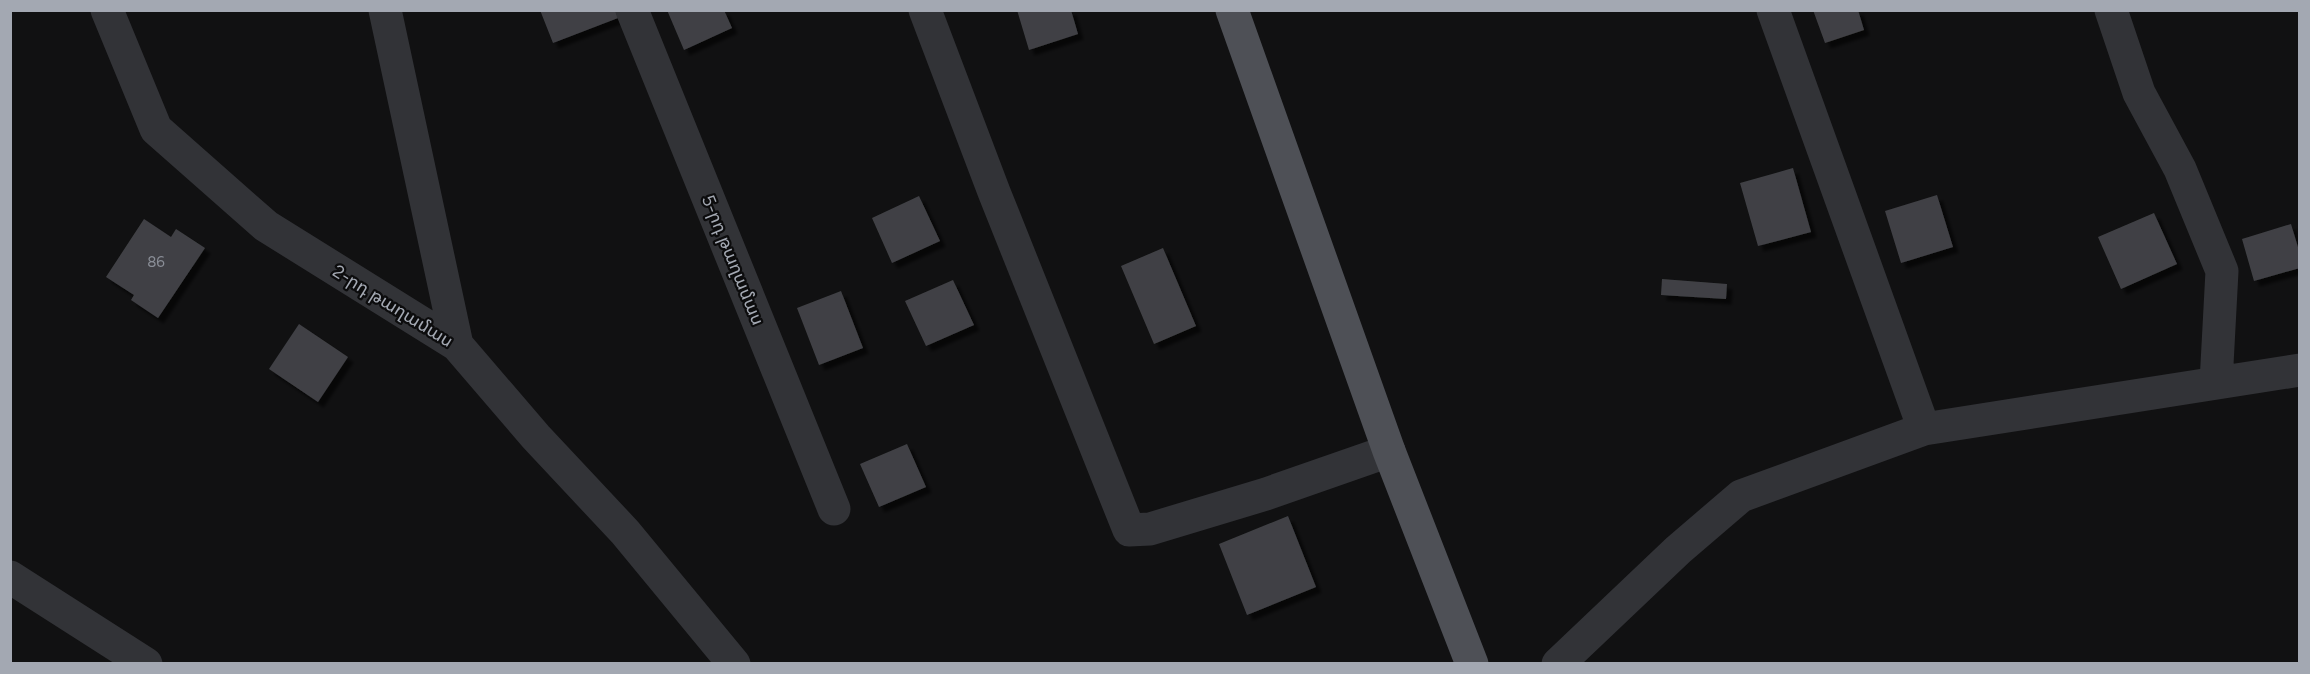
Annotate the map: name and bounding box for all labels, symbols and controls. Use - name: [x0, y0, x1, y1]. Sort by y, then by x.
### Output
- street label: 5-րդ թաղամաս: [697, 192, 769, 328]
- house number: 86: [147, 253, 165, 271]
- street label: 2-րդ թաղամաս: [328, 260, 458, 352]

